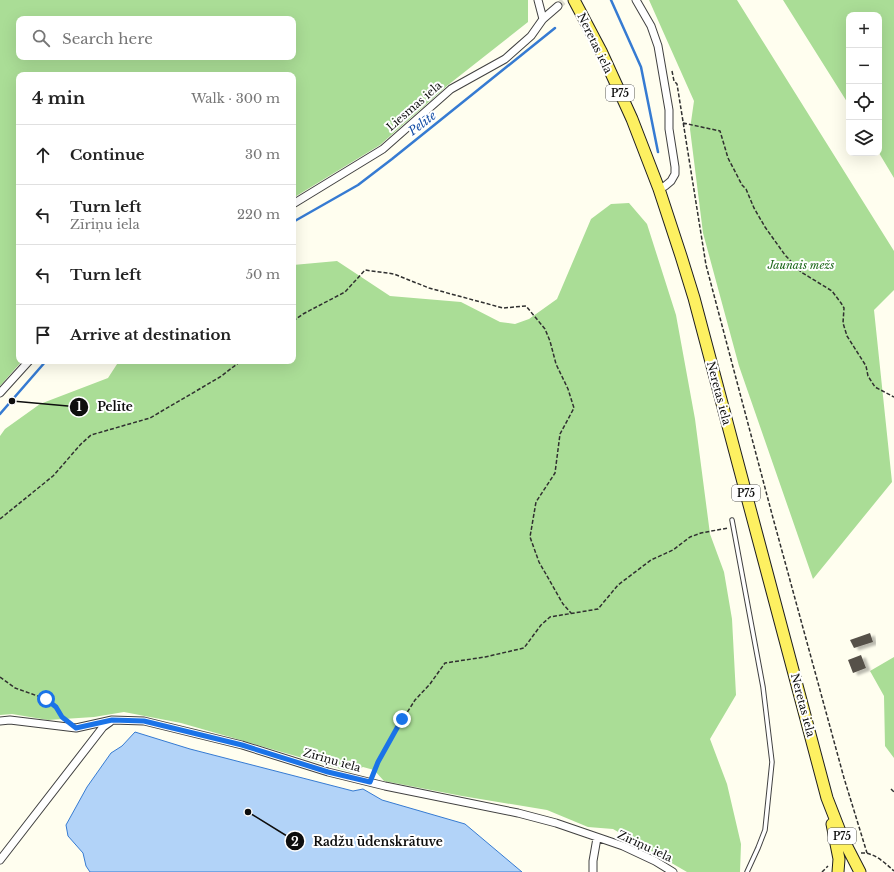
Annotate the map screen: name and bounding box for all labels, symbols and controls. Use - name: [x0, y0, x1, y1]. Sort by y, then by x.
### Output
- street label: Neretas iela: [574, 11, 616, 76]
- map controls: [846, 12, 882, 156]
- button: +: [846, 12, 882, 48]
- search box: [16, 16, 296, 60]
- icon: search: [30, 27, 52, 49]
- text: Search here: [62, 29, 153, 48]
- button: −: [846, 48, 882, 84]
- street label: Liesmas iela: [383, 78, 445, 134]
- button: locate: [846, 84, 882, 120]
- road number: P75: [606, 85, 634, 101]
- text: 4 min: [32, 88, 85, 109]
- text: Walk · 300 m: [191, 90, 280, 107]
- water label: Pelīte: [404, 107, 439, 139]
- button: layers: [846, 120, 882, 156]
- icon: ahead: [32, 144, 54, 166]
- text: Continue: [70, 145, 145, 164]
- text: 30 m: [245, 146, 280, 163]
- text: Turn left: [70, 197, 141, 216]
- icon: left: [32, 204, 54, 226]
- text: 220 m: [237, 206, 280, 223]
- text: Zīriņu iela: [70, 216, 140, 233]
- park label: Jaunais mežs: [767, 258, 834, 272]
- icon: left: [32, 264, 54, 286]
- text: Turn left: [70, 265, 141, 284]
- text: 50 m: [246, 266, 280, 283]
- icon: arrive: [32, 324, 54, 346]
- text: Arrive at destination: [70, 325, 231, 344]
- street label: Neretas iela: [704, 360, 734, 427]
- callout: Pelīte: [69, 395, 141, 419]
- text: 1: [76, 399, 82, 414]
- text: Pelīte: [97, 399, 133, 414]
- road number: P75: [732, 485, 760, 501]
- street label: Neretas iela: [788, 672, 818, 739]
- route start: [37, 690, 55, 708]
- route end: [393, 710, 411, 728]
- street label: Zīriņu iela: [301, 745, 363, 776]
- street label: Zīriņu iela: [615, 827, 676, 866]
- road number: P75: [828, 828, 856, 844]
- callout: Radžu ūdenskrātuve: [285, 829, 451, 853]
- text: 2: [291, 834, 299, 849]
- text: Radžu ūdenskrātuve: [313, 834, 443, 849]

